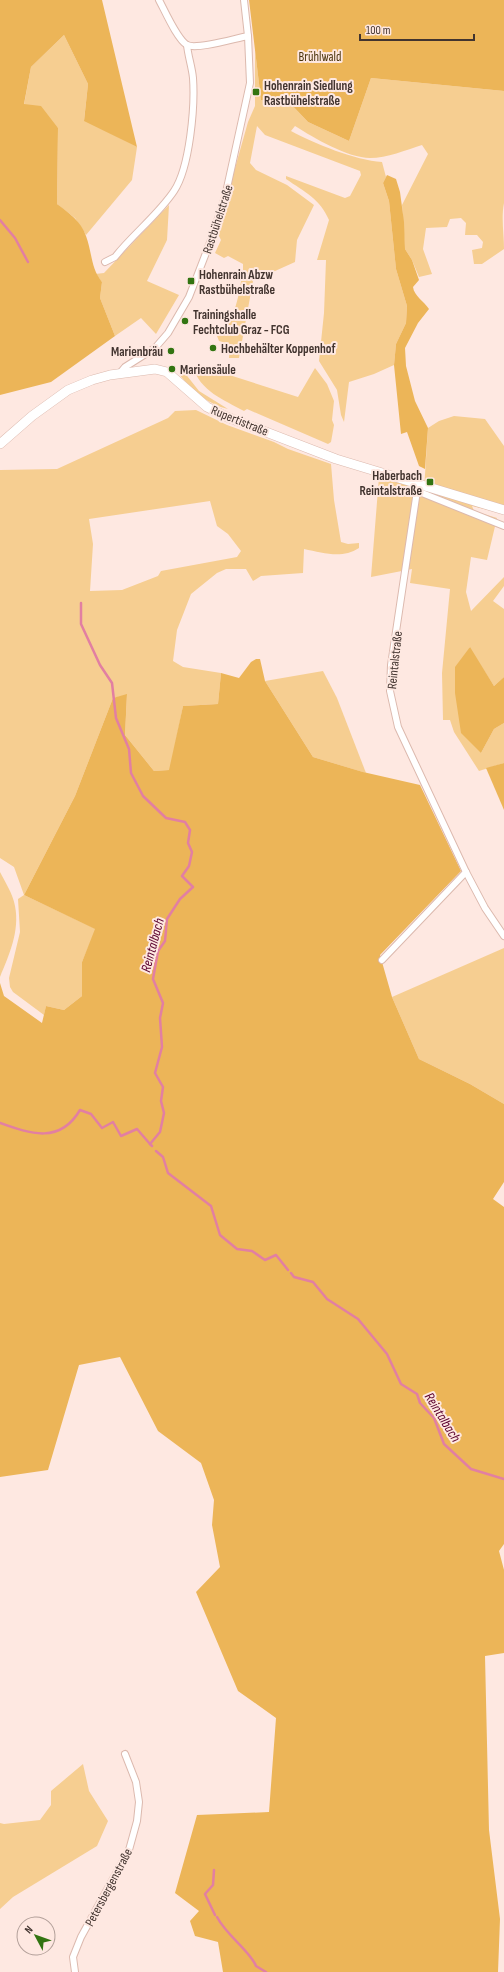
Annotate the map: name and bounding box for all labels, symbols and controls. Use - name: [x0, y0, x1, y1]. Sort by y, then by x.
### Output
- scale bar: [360, 16, 474, 42]
- text: 100 m: [366, 23, 391, 38]
- park label: Brühlwald: [299, 49, 341, 65]
- place label: Hohenrain Siedlung Rastbühelstraße: [264, 78, 353, 109]
- marker: Hohenrain Siedlung Rastbühelstraße: [251, 87, 261, 97]
- street label: Rastbühelstraße: [199, 183, 237, 256]
- place label: Hohenrain Abzw Rastbühelstraße: [199, 267, 276, 298]
- marker: Hohenrain Abzw Rastbühelstraße: [186, 276, 196, 286]
- place label: Trainingshalle Fechtclub Graz - FCG: [193, 307, 290, 338]
- marker: Trainingshalle Fechtclub Graz - FCG: [180, 316, 190, 326]
- place label: Hochbehälter Koppenhof: [221, 341, 336, 357]
- marker: Hochbehälter Koppenhof: [208, 343, 218, 353]
- place label: Marienbräu: [111, 344, 163, 360]
- marker: Marienbräu: [166, 346, 176, 356]
- place label: Mariensäule: [180, 362, 236, 378]
- marker: Mariensäule: [167, 364, 177, 374]
- street label: Rupertistraße: [209, 402, 271, 440]
- place label: Haberbach Reintalstraße: [360, 468, 422, 499]
- marker: Haberbach Reintalstraße: [425, 477, 435, 487]
- street label: Reintalstraße: [384, 630, 406, 690]
- water label: Reintalbach: [137, 916, 168, 974]
- water label: Reintalbach: [421, 1389, 464, 1445]
- street label: Petersbergenstraße: [82, 1846, 136, 1929]
- north arrow: [16, 1916, 56, 1956]
- text: N: [22, 1923, 36, 1936]

